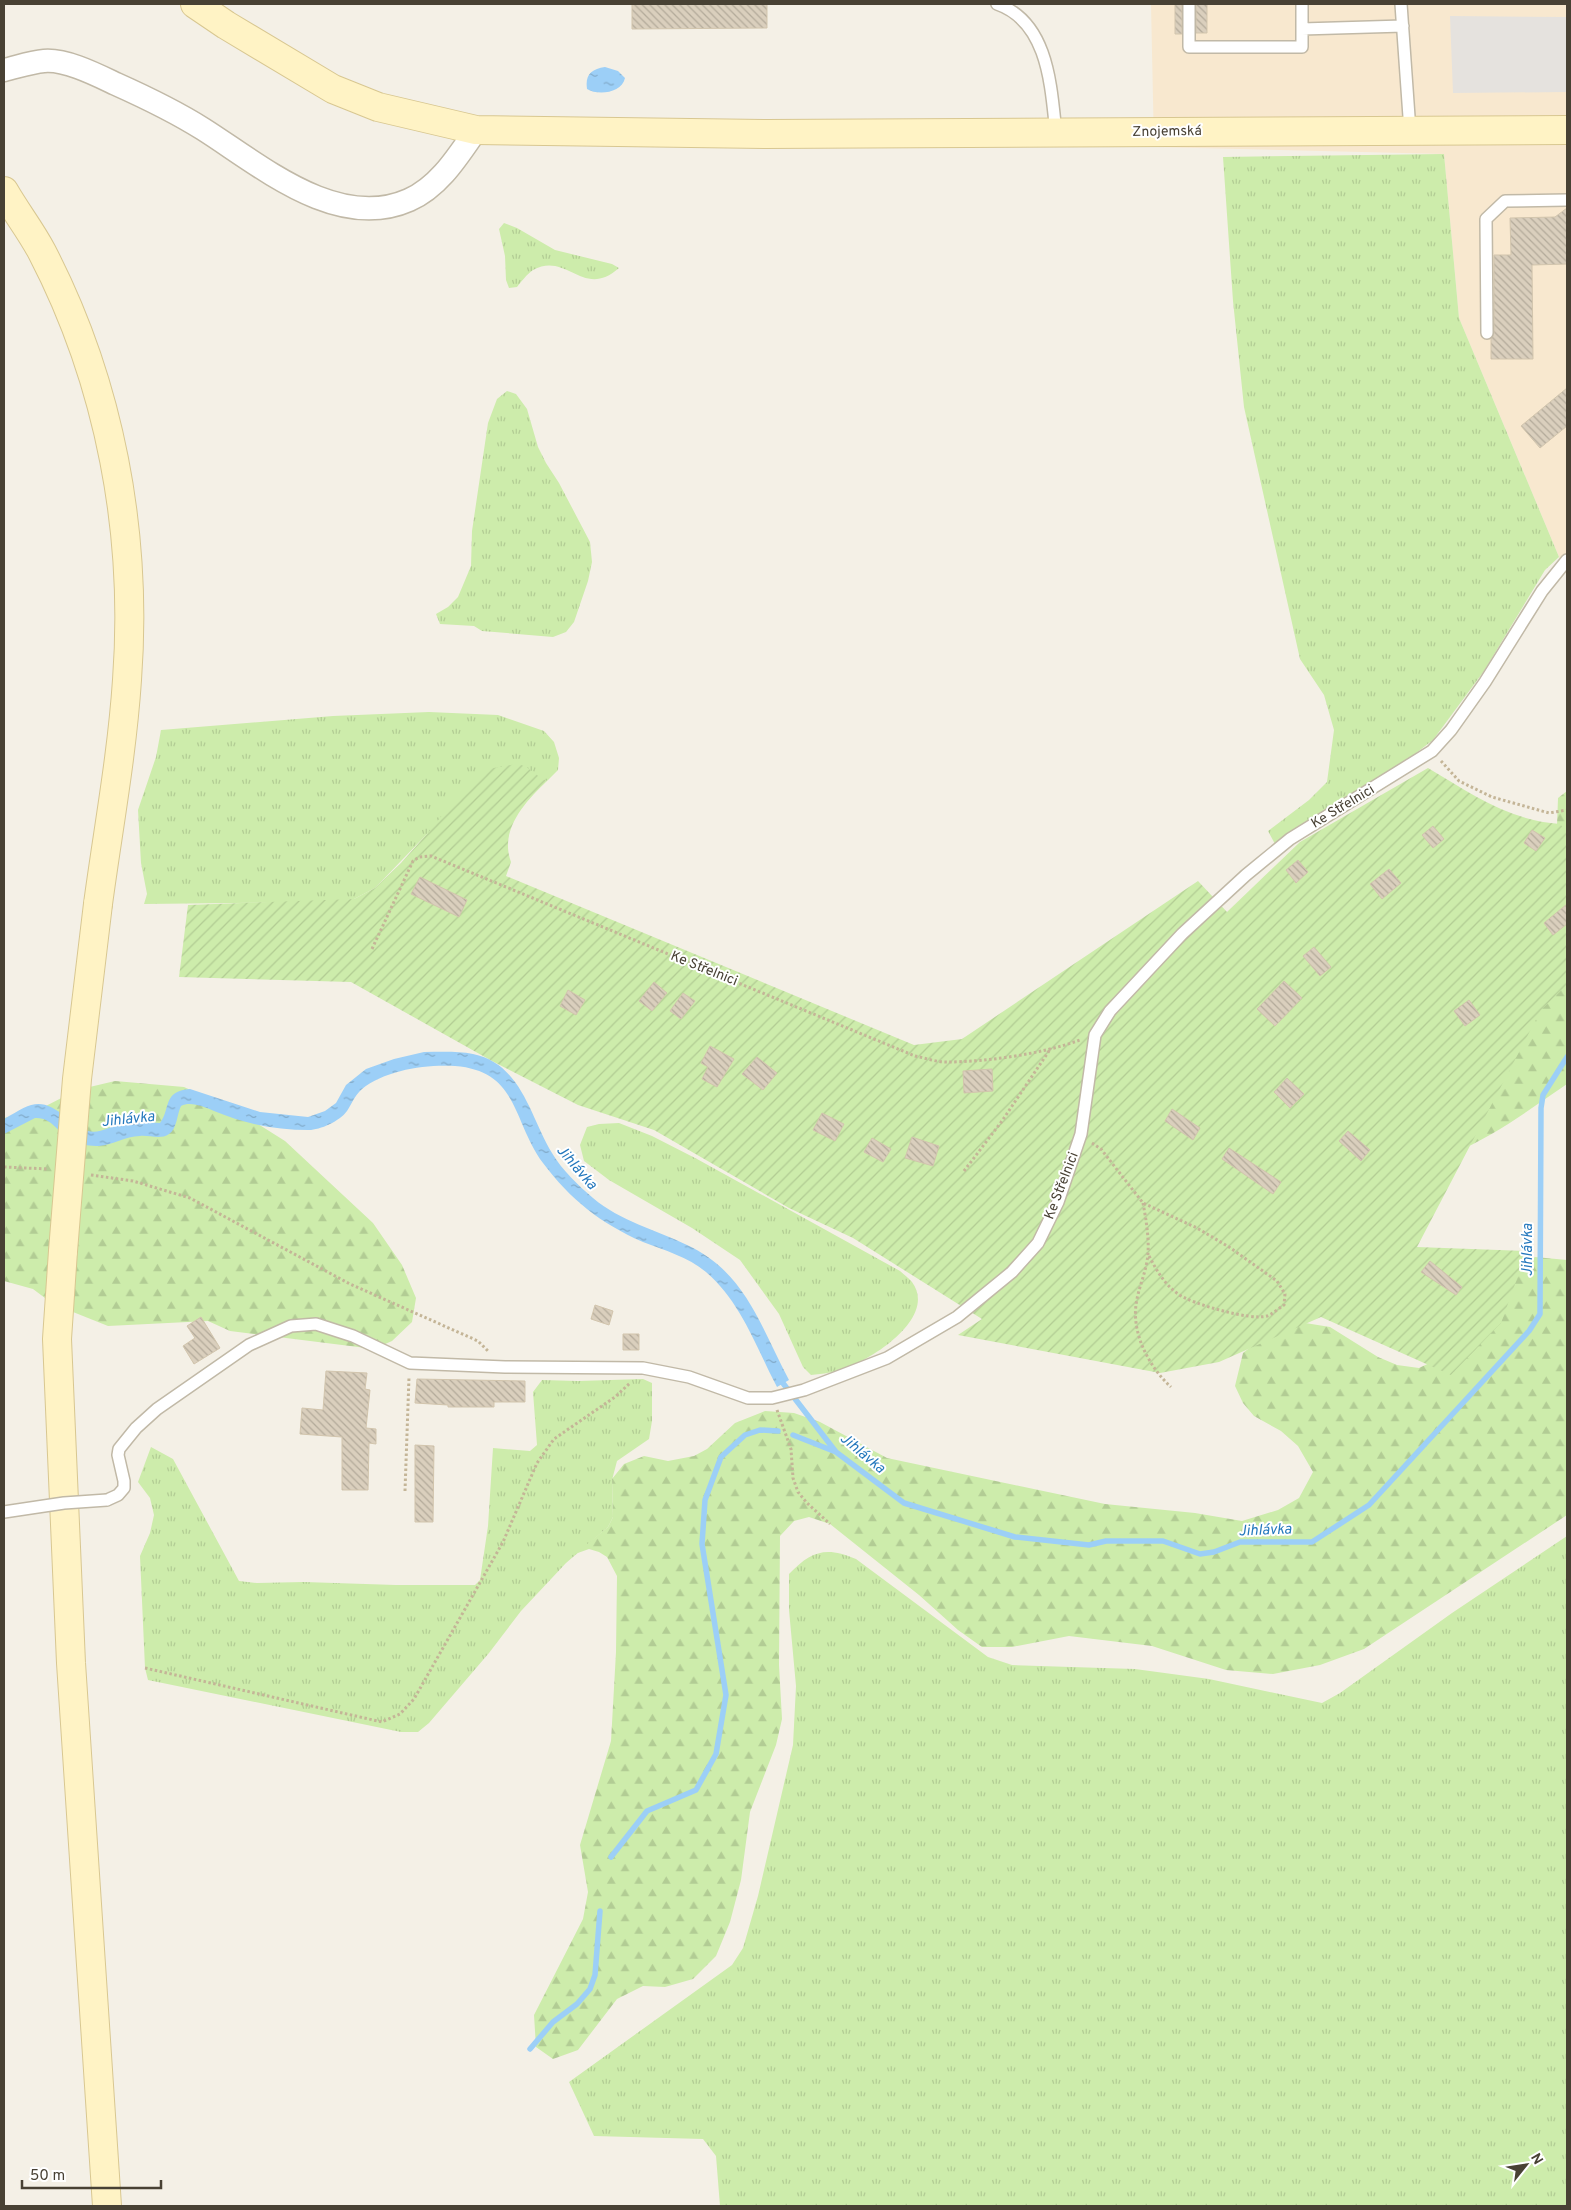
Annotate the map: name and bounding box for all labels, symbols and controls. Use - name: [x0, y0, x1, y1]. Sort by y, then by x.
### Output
- street label: Znojemská: [1132, 123, 1202, 141]
- street label: Ke Střelnici: [1308, 781, 1378, 833]
- street label: Ke Střelnici: [668, 948, 740, 990]
- water label: Jihlávka: [101, 1108, 156, 1132]
- water label: Jihlávka: [551, 1142, 601, 1195]
- street label: Ke Střelnici: [1041, 1150, 1083, 1222]
- water label: Jihlávka: [1519, 1223, 1538, 1277]
- water label: Jihlávka: [836, 1430, 889, 1479]
- water label: Jihlávka: [1238, 1521, 1292, 1541]
- north arrow: [1501, 2140, 1551, 2190]
- text: N: [1526, 2151, 1546, 2168]
- scale bar: [22, 2158, 161, 2190]
- text: 50 m: [30, 2167, 65, 2186]

